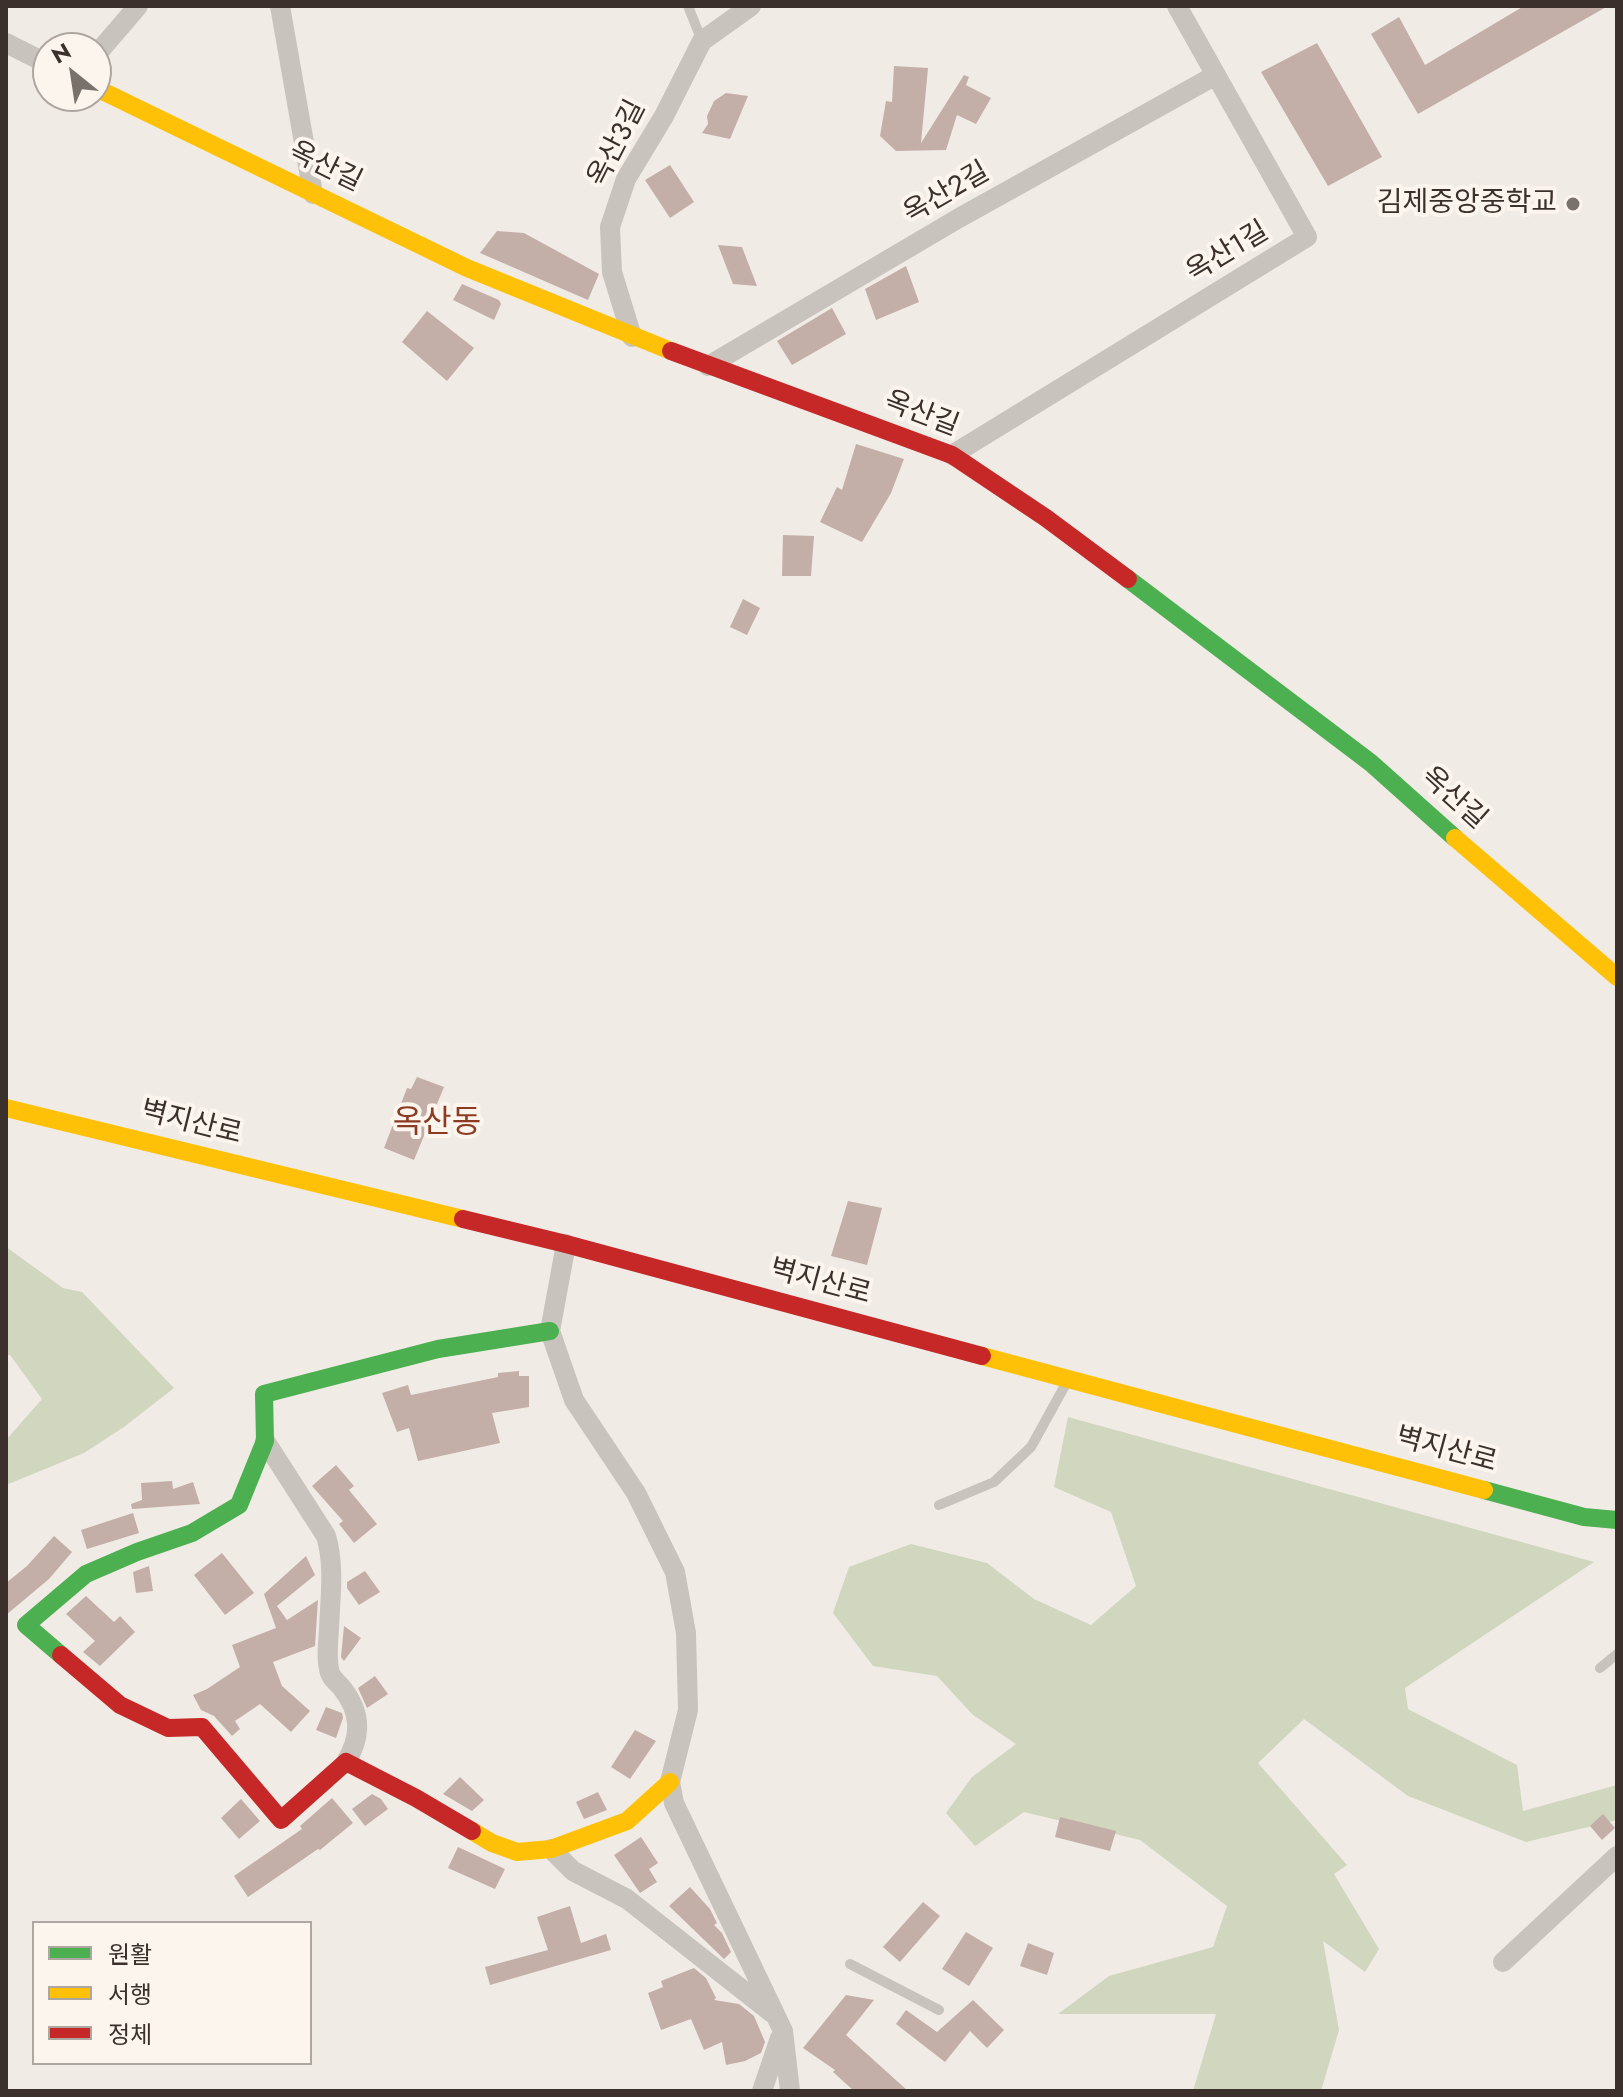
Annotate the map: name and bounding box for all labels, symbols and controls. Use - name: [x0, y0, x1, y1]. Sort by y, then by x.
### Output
- north arrow: [32, 32, 112, 112]
- text: N: [45, 35, 77, 71]
- street label: 옥산3길: [582, 95, 654, 193]
- street label: 옥산길: [283, 136, 367, 200]
- street label: 옥산2길: [898, 156, 996, 232]
- place label: 김제중앙중학교: [1377, 187, 1557, 221]
- marker: 김제중앙중학교: [1564, 195, 1582, 213]
- street label: 옥산1길: [1181, 215, 1275, 291]
- street label: 옥산길: [879, 385, 963, 445]
- street label: 옥산길: [1413, 761, 1493, 837]
- street label: 벽지산로: [137, 1095, 245, 1153]
- district label: 옥산동: [393, 1105, 481, 1143]
- street label: 벽지산로: [766, 1253, 874, 1313]
- street label: 벽지산로: [1392, 1421, 1500, 1481]
- legend: [32, 1921, 312, 2065]
- text: 원활: [108, 1937, 152, 1972]
- text: 서행: [108, 1977, 152, 2012]
- text: 정체: [108, 2017, 152, 2052]

